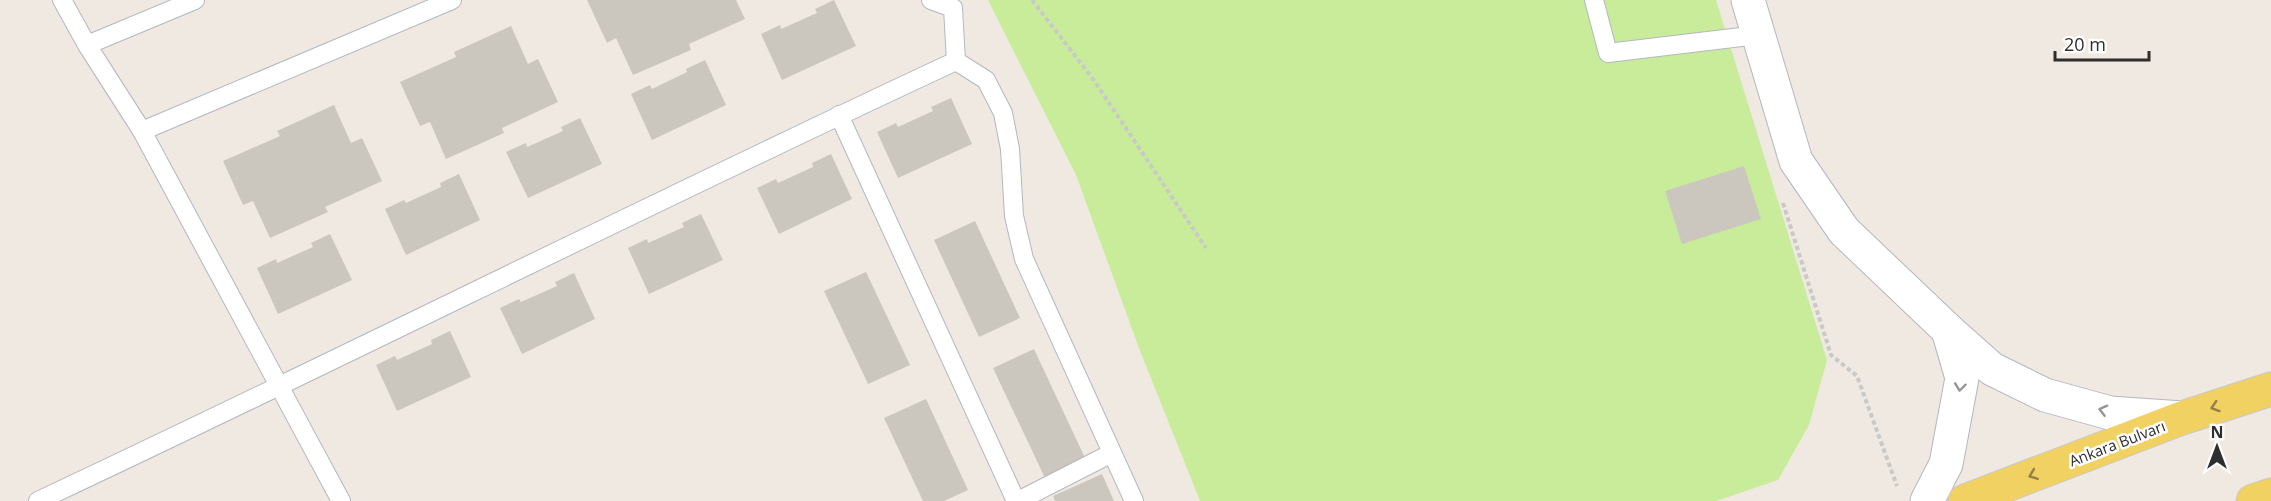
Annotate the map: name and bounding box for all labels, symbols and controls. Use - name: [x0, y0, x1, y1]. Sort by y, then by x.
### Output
- scale bar: [2055, 24, 2150, 62]
- text: 20 m: [2064, 32, 2106, 56]
- one-way arrow: [1955, 382, 1967, 391]
- one-way arrow: [2210, 400, 2221, 413]
- one-way arrow: [2098, 405, 2108, 418]
- street label: Ankara Bulvarı: [2066, 415, 2168, 471]
- north arrow: [2187, 417, 2247, 477]
- text: N: [2210, 421, 2224, 443]
- one-way arrow: [2028, 468, 2039, 480]

